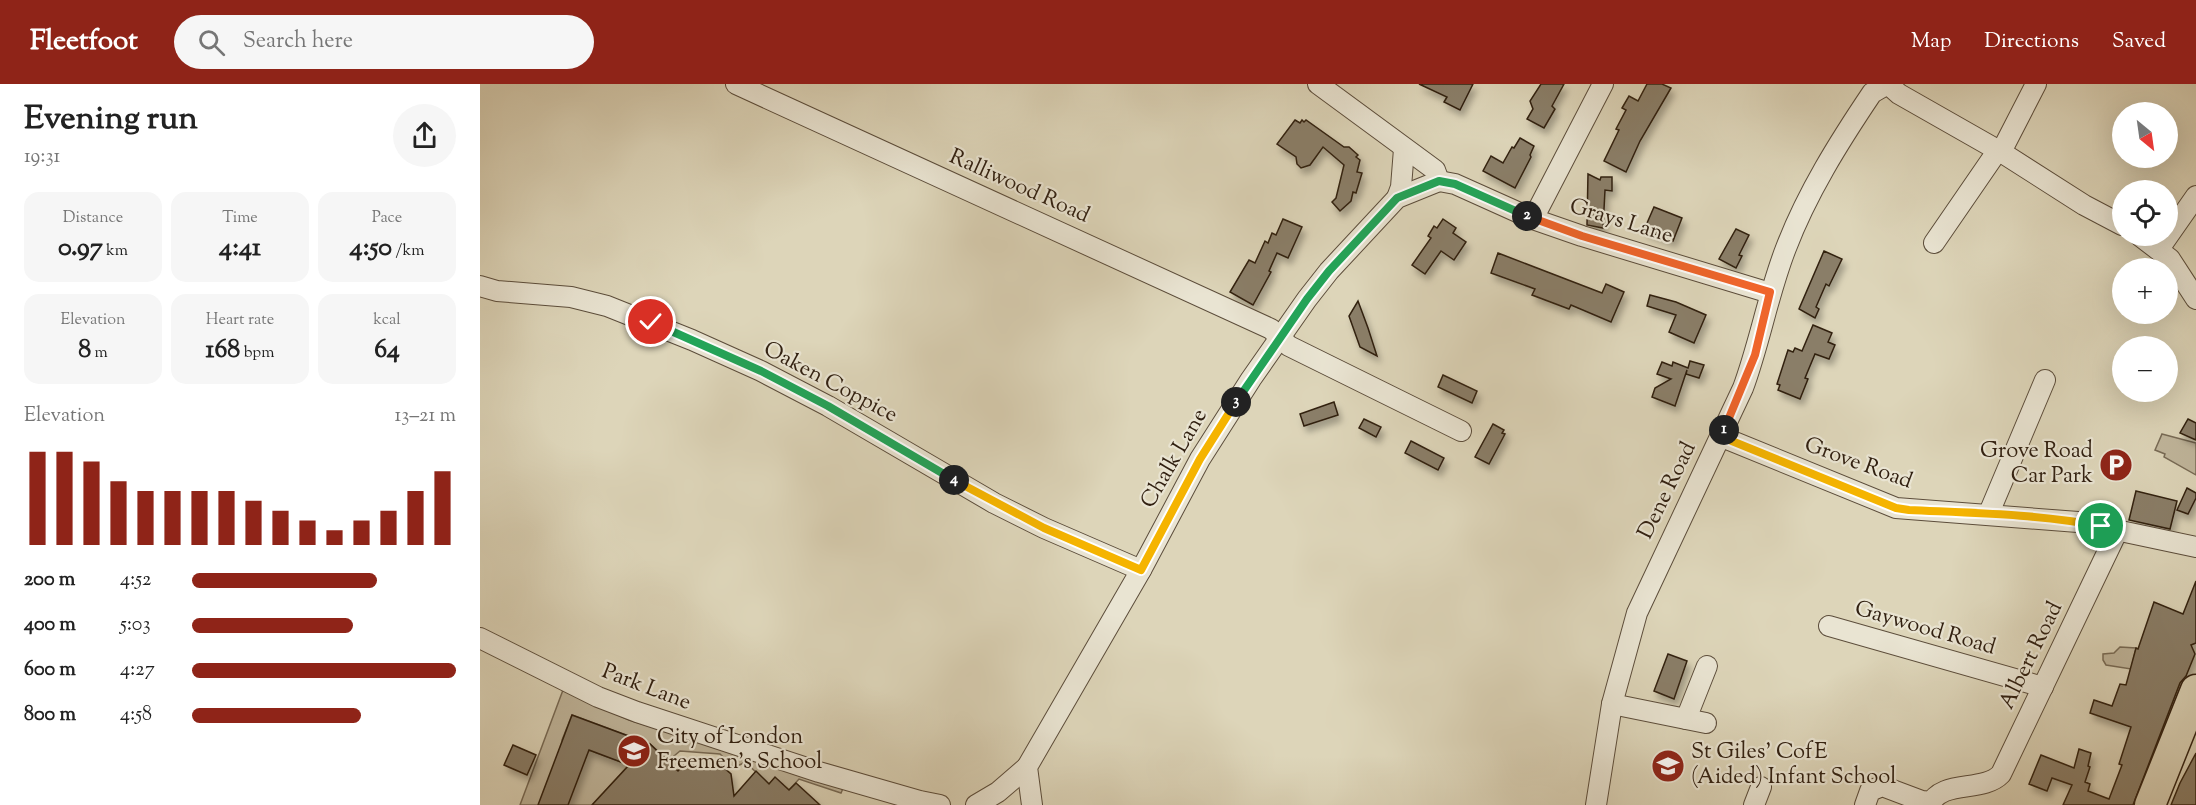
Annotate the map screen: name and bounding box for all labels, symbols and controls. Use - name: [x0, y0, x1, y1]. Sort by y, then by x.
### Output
- search box: [174, 15, 594, 69]
- text: Fleetfoot: [30, 22, 138, 62]
- icon: search: [195, 26, 228, 59]
- text: Search here: [243, 26, 353, 58]
- text: Map: [1911, 27, 1951, 57]
- text: Directions: [1984, 27, 2079, 57]
- text: Saved: [2112, 27, 2166, 57]
- text: Evening run: [24, 96, 198, 144]
- north arrow: [2112, 102, 2178, 168]
- map controls: [2112, 102, 2178, 402]
- button: share: [393, 104, 456, 167]
- street label: Ralliwood Road: [944, 142, 1094, 232]
- text: 19:31: [24, 143, 60, 172]
- button: locate: [2112, 180, 2178, 246]
- street label: Grays Lane: [1565, 191, 1677, 253]
- pin: 2: [1512, 201, 1542, 231]
- text: 2: [1523, 204, 1531, 227]
- text: Distance: [63, 207, 123, 230]
- text: Time: [222, 207, 258, 230]
- text: Pace: [372, 207, 402, 230]
- text: 0.97: [58, 230, 103, 267]
- text: 4:41: [219, 230, 261, 267]
- text: 4:50: [350, 230, 392, 267]
- text: km: [103, 240, 128, 263]
- text: /km: [392, 240, 424, 263]
- button: +: [2112, 258, 2178, 324]
- pin: [625, 296, 676, 347]
- icon: check: [634, 305, 667, 338]
- text: Elevation: [61, 309, 125, 332]
- text: Heart rate: [206, 309, 274, 332]
- text: kcal: [373, 309, 401, 332]
- text: 8: [78, 332, 91, 369]
- text: 168: [206, 332, 240, 369]
- text: 64: [374, 332, 400, 369]
- street label: Oaken Coppice: [757, 334, 903, 432]
- button: −: [2112, 336, 2178, 402]
- text: m: [91, 342, 108, 365]
- text: bpm: [240, 342, 274, 365]
- pin: 3: [1221, 387, 1251, 417]
- text: 3: [1233, 390, 1239, 413]
- text: Elevation: [24, 402, 105, 431]
- text: 13–21 m: [395, 402, 456, 431]
- street label: Chalk Lane: [1134, 403, 1216, 515]
- pin: 1: [1709, 415, 1739, 445]
- text: 1: [1721, 418, 1727, 441]
- street label: Grove Road: [1799, 430, 1917, 498]
- place label: Grove Road Car Park: [1980, 436, 2093, 493]
- street label: Dene Road: [1631, 437, 1705, 545]
- parking icon: Grove Road Car Park: [2098, 447, 2134, 483]
- pin: 4: [939, 465, 969, 495]
- text: 4: [950, 468, 958, 491]
- pin: [2075, 500, 2126, 551]
- icon: arrive: [2084, 509, 2117, 542]
- text: 200 m: [24, 566, 75, 595]
- text: 4:52: [120, 566, 151, 595]
- street label: Gaywood Road: [1851, 594, 1999, 664]
- street label: Albert Road: [1992, 597, 2072, 715]
- text: 400 m: [24, 611, 76, 640]
- text: 5:03: [120, 611, 151, 640]
- text: 600 m: [24, 656, 76, 685]
- text: 4:27: [120, 656, 155, 685]
- street label: Park Lane: [597, 656, 695, 720]
- text: 800 m: [24, 701, 76, 730]
- text: 4:58: [120, 701, 152, 730]
- place label: City of London Freemen's School: [657, 722, 822, 779]
- school or university icon: City of London Freemen's School: [616, 733, 652, 769]
- place label: St Giles' CofE (Aided) Infant School: [1691, 737, 1896, 794]
- school or university icon: St Giles' CofE (Aided) Infant School: [1650, 748, 1686, 784]

